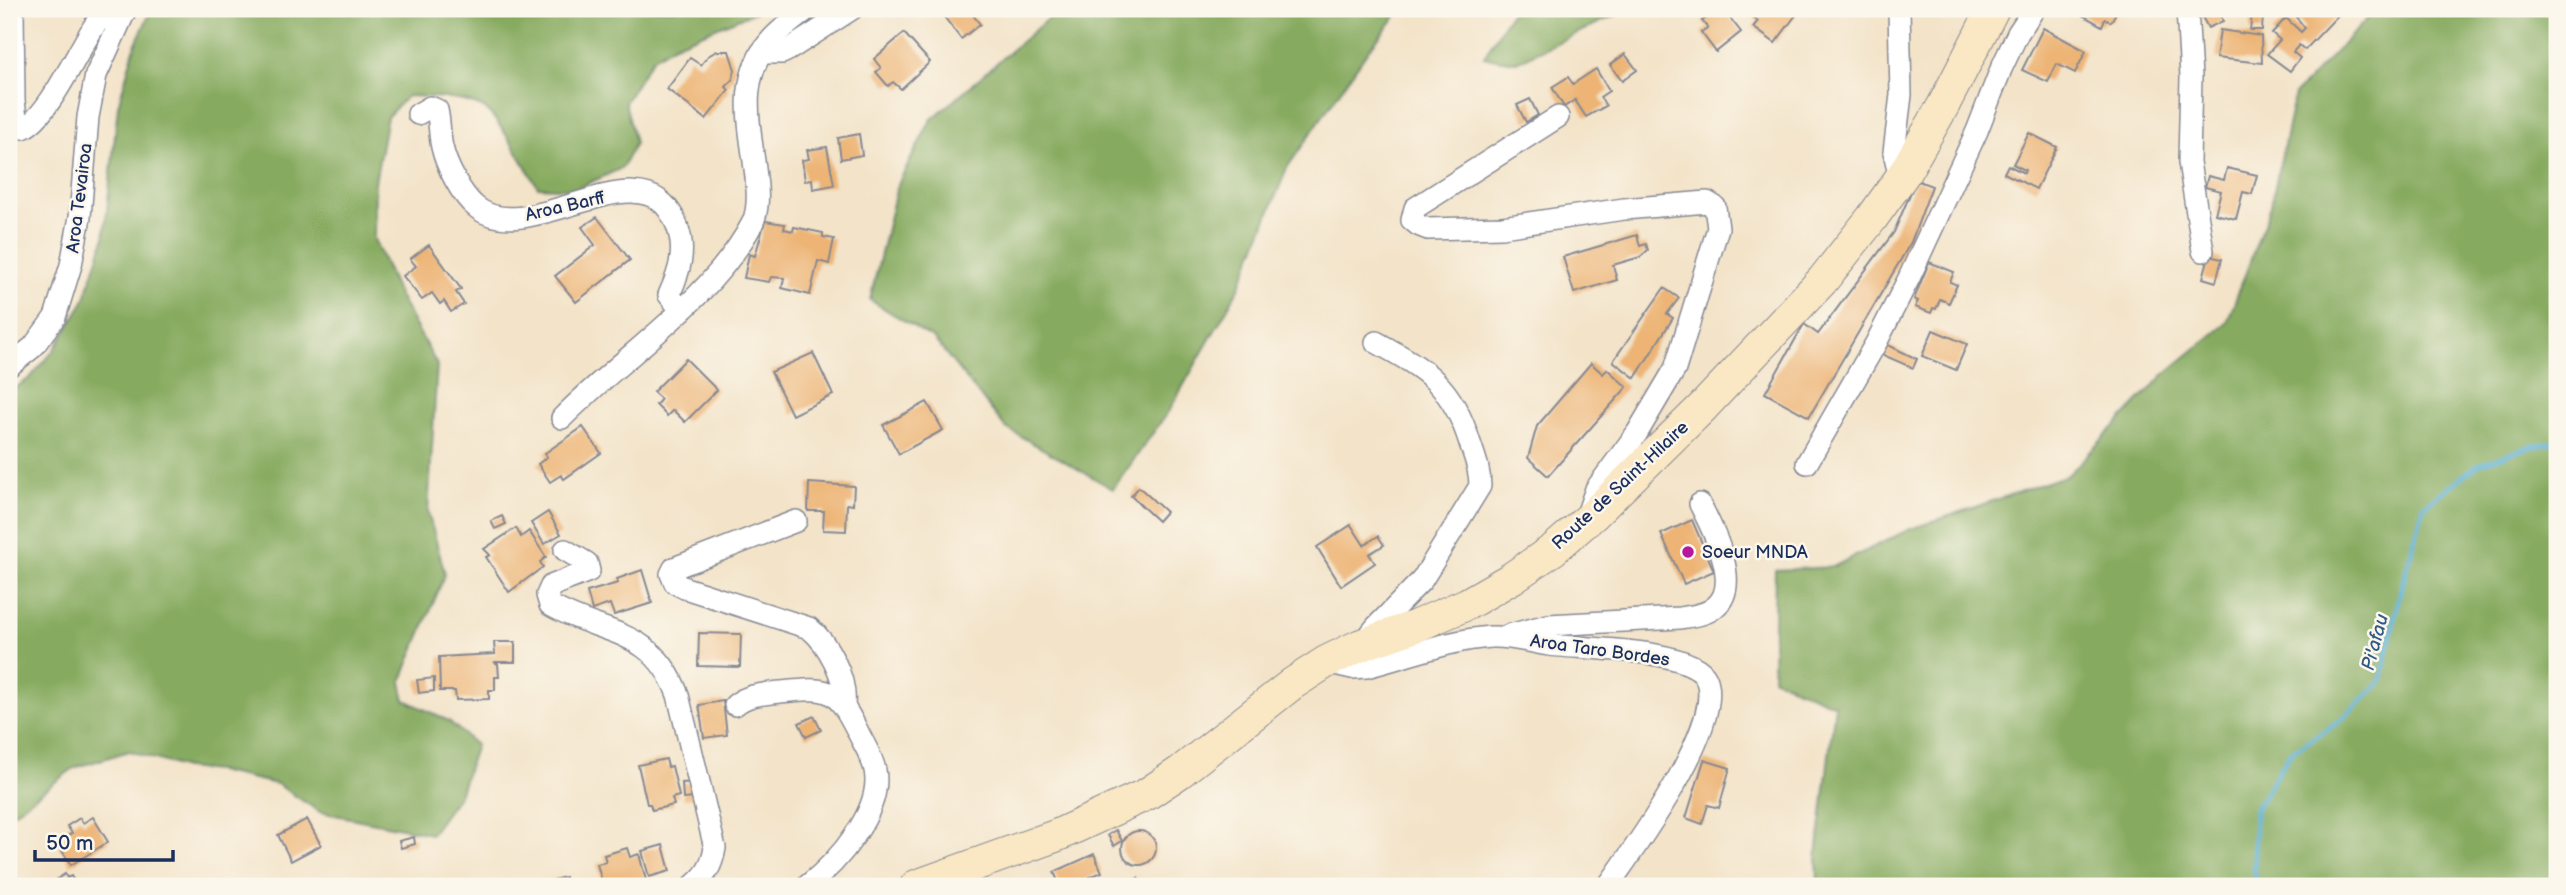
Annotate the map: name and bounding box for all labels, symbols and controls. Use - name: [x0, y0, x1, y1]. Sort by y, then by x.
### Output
- street label: Aroa Tevairoa: [62, 142, 97, 254]
- street label: Aroa Barff: [523, 187, 607, 226]
- street label: Route de Saint-Hilaire: [1548, 416, 1693, 554]
- place label: Soeur MNDA: [1702, 542, 1808, 563]
- marker: Soeur MNDA: [1680, 544, 1696, 560]
- water label: Pi'afau: [2357, 611, 2394, 673]
- street label: Aroa Taro Bordes: [1529, 630, 1671, 671]
- scale bar: [35, 818, 173, 862]
- text: 50 m: [46, 831, 93, 856]

